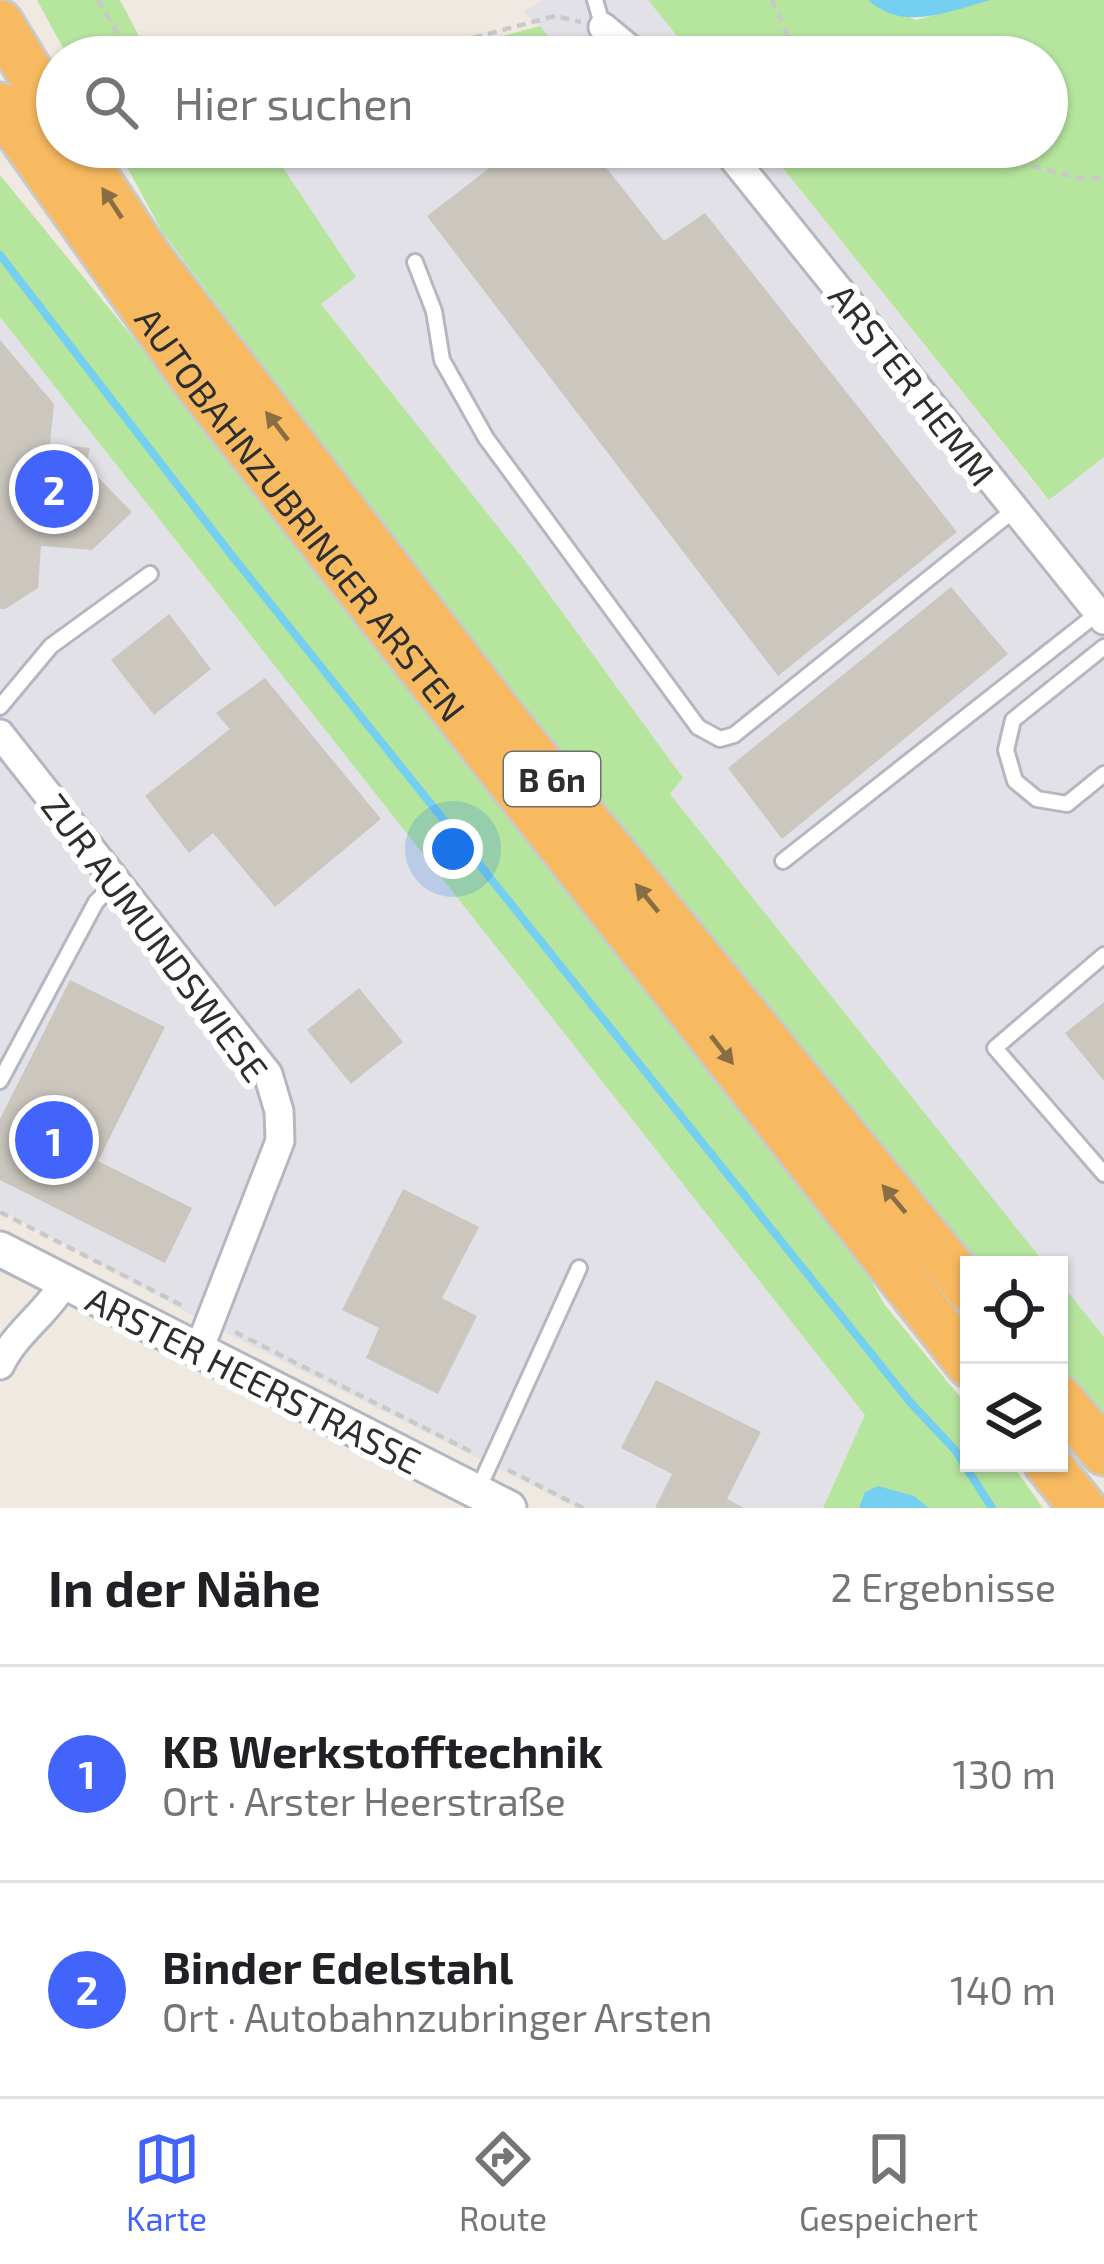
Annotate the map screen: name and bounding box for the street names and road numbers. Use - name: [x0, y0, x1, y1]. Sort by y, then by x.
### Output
- street label: ARSTER HEMM: [821, 275, 1005, 493]
- street label: AUTOBAHNZUBRINGER ARSTEN: [128, 298, 476, 729]
- road number: B 6n: [504, 752, 600, 806]
- street label: ZUR AUMUNDSWIESE: [34, 785, 278, 1089]
- street label: ARSTER HEERSTRASSE: [80, 1276, 428, 1482]

